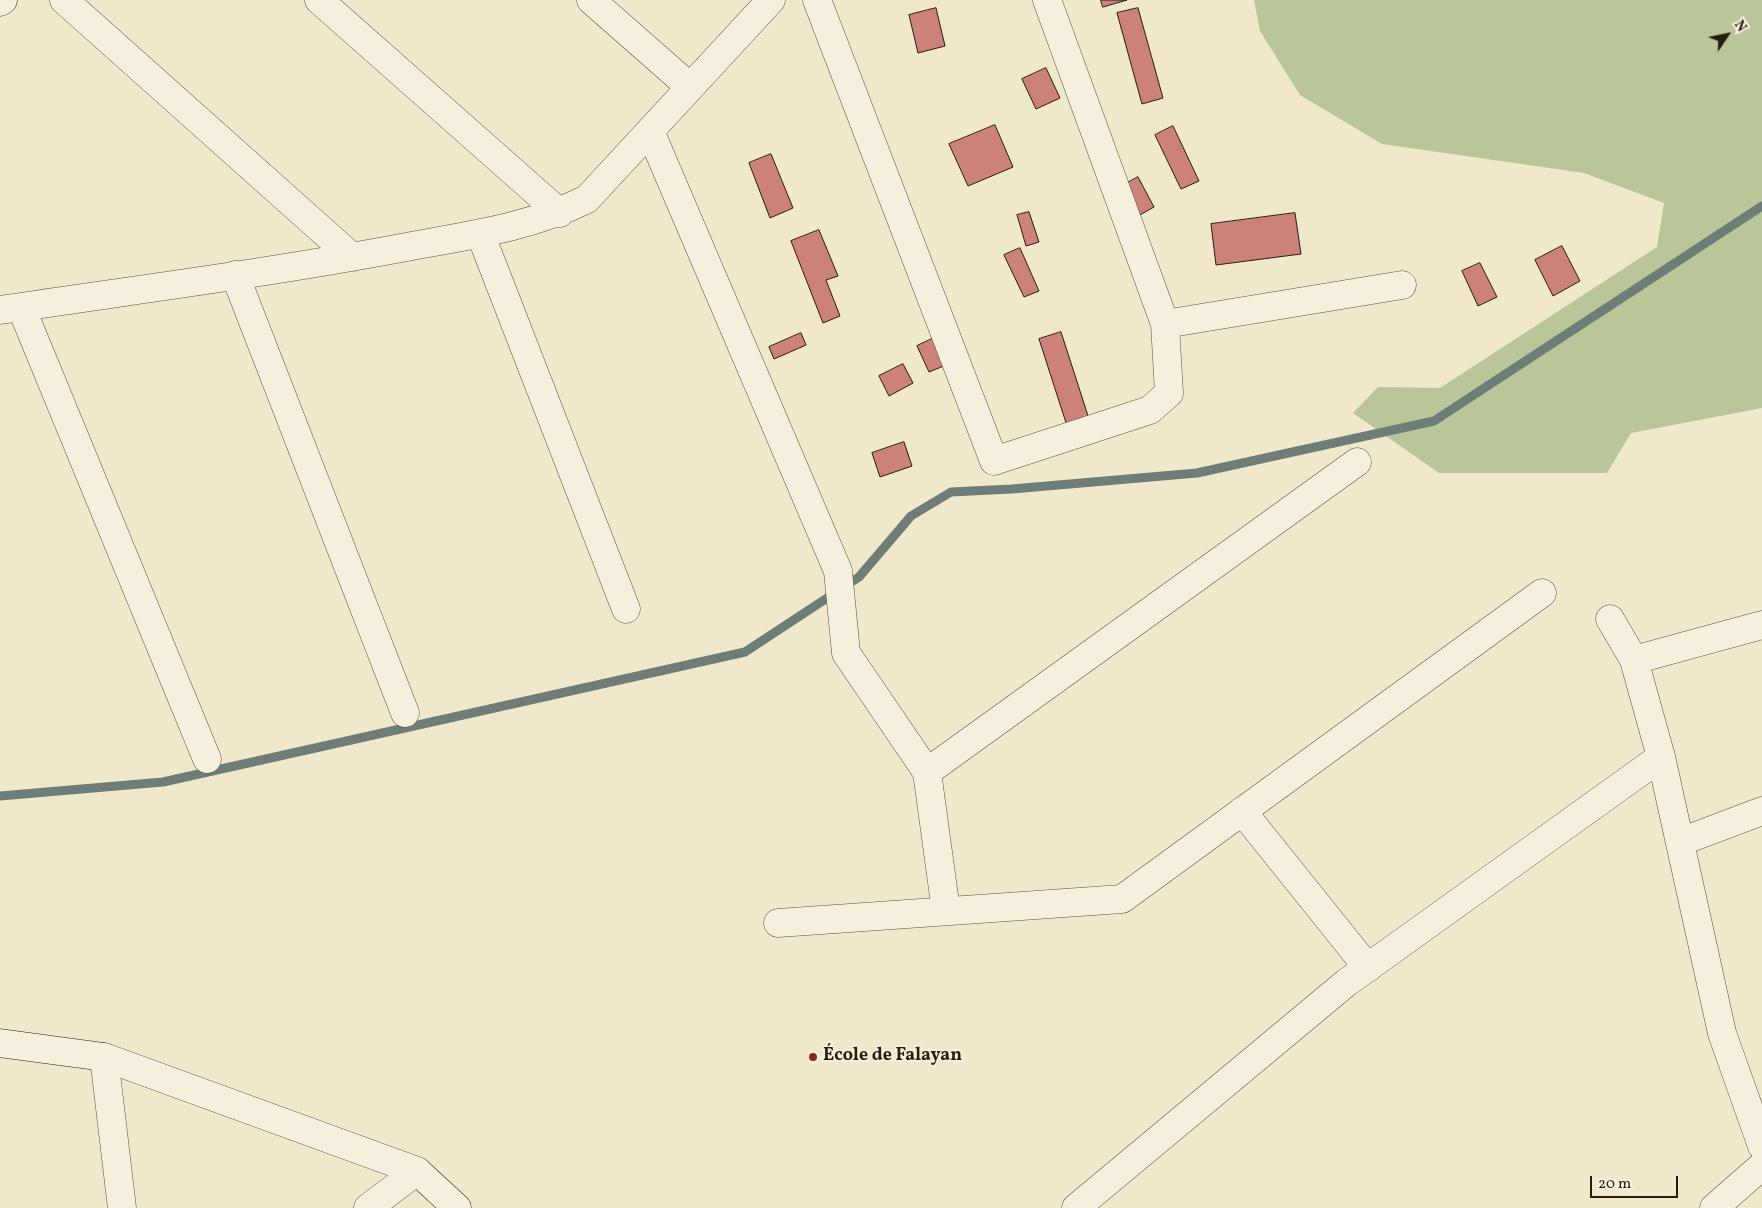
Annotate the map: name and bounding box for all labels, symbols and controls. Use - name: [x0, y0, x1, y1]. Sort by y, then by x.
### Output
- north arrow: [1702, 10, 1752, 60]
- text: N: [1729, 17, 1751, 36]
- place label: École de Falayan: [823, 1046, 962, 1068]
- marker: École de Falayan: [807, 1051, 819, 1063]
- scale bar: [1592, 1166, 1680, 1198]
- text: 20 m: [1598, 1174, 1631, 1195]

